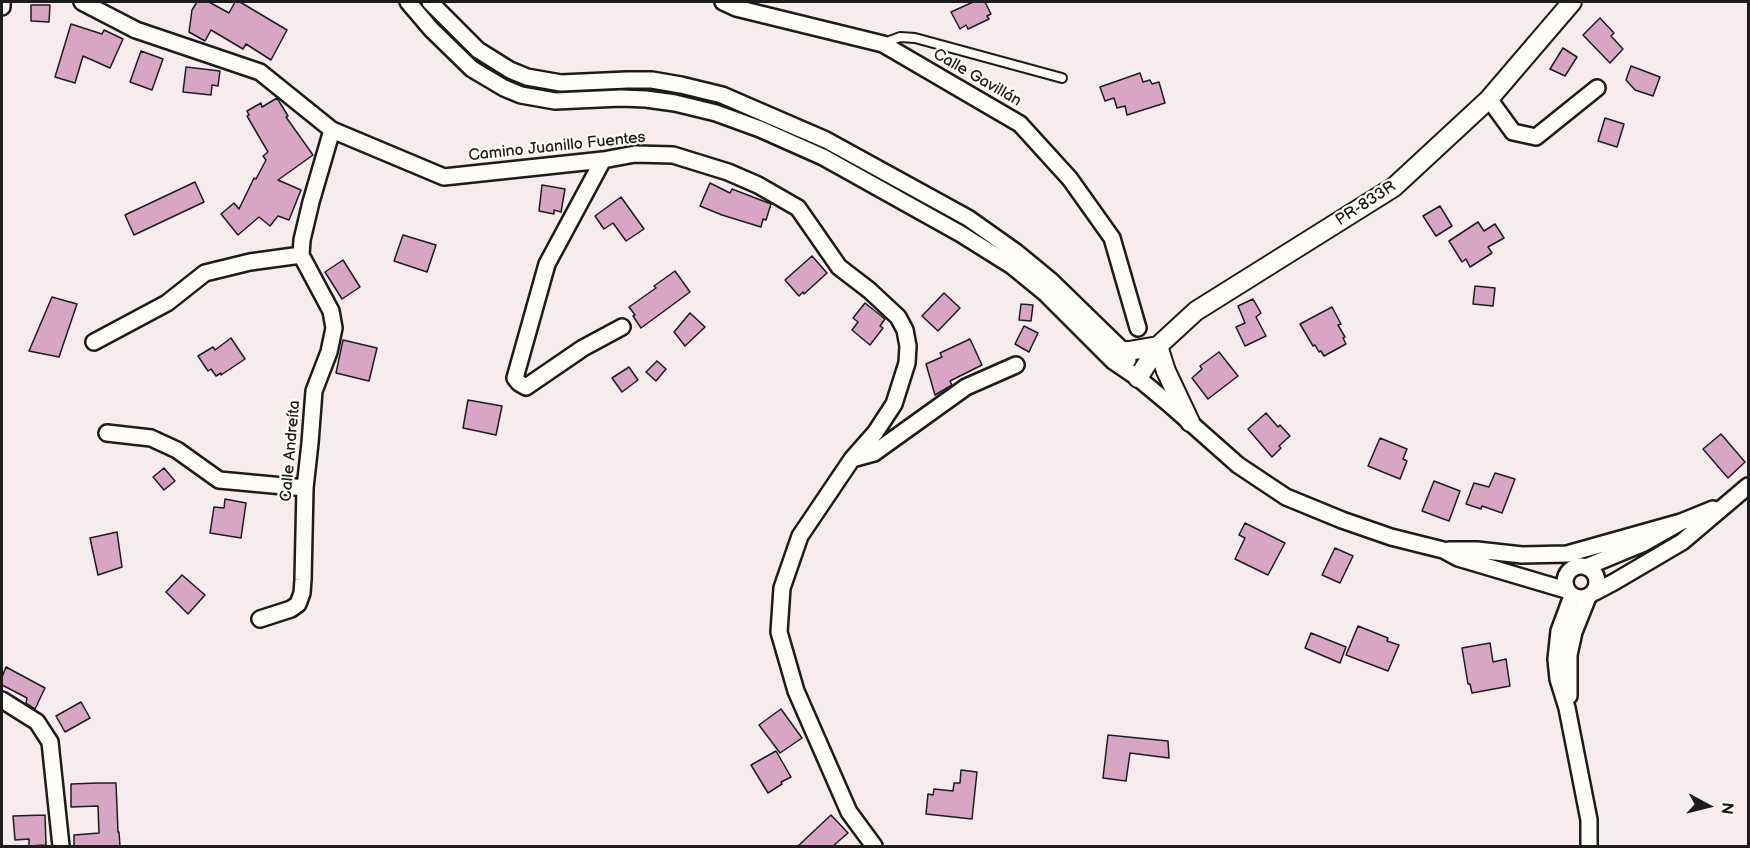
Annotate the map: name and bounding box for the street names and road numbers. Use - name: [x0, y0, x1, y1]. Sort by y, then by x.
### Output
- street label: Calle Gavillán: [929, 45, 1025, 111]
- street label: Camino Juanillo Fuentes: [468, 128, 646, 166]
- street label: PR-833R: [1332, 178, 1400, 230]
- street label: Calle Andreíta: [277, 400, 305, 502]

